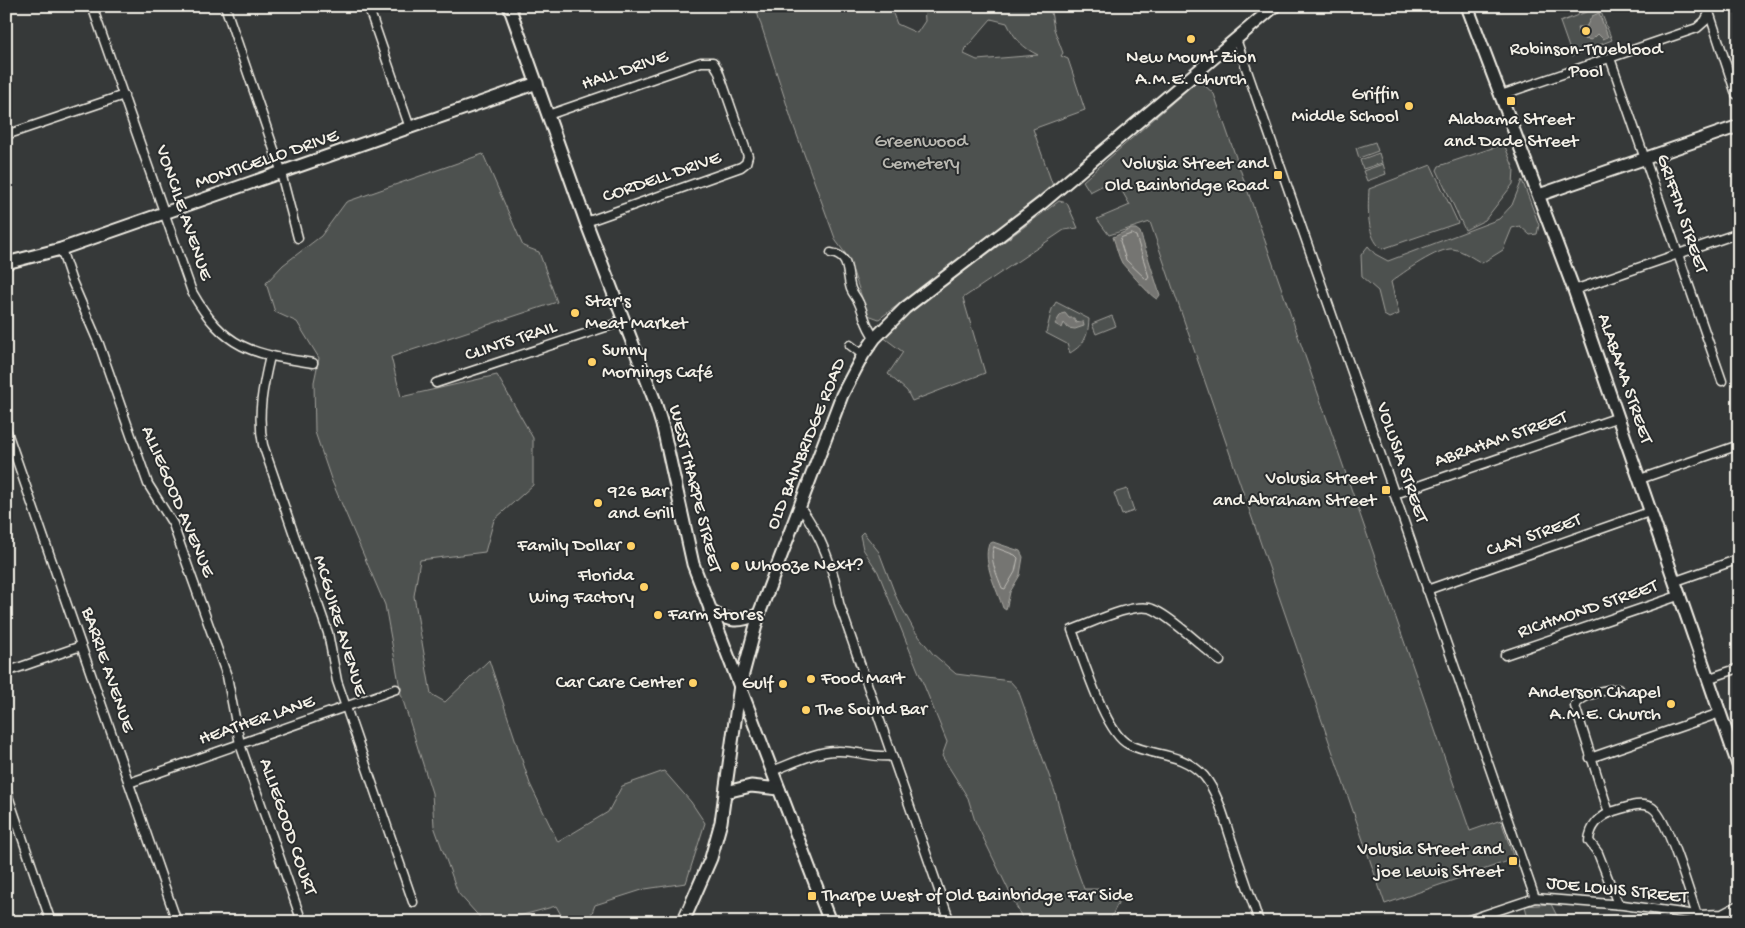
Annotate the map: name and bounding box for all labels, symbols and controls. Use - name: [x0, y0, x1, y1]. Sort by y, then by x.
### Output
- marker: Robinson-Trueblood Pool: [1580, 25, 1592, 37]
- marker: New Mount Zion A.M.E. Church: [1185, 33, 1197, 45]
- place label: Robinson-Trueblood Pool: [1510, 39, 1664, 84]
- street label: HALL DRIVE: [579, 45, 672, 96]
- place label: New Mount Zion A.M.E. Church: [1126, 47, 1256, 92]
- place label: Griffin Middle School: [1292, 84, 1399, 129]
- marker: Alabama Street and Dade Street: [1505, 95, 1517, 107]
- marker: Griffin Middle School: [1403, 100, 1415, 112]
- place label: Alabama Street and Dade Street: [1444, 109, 1580, 154]
- street label: MONTICELLO DRIVE: [192, 124, 343, 195]
- park label: Greenwood Cemetery: [875, 131, 969, 176]
- street label: VONCILE AVENUE: [149, 141, 217, 285]
- street label: CORDELL DRIVE: [600, 147, 725, 209]
- street label: GRIFFIN STREET: [1650, 151, 1712, 277]
- place label: Volusia Street and Old Bainbridge Road: [1105, 153, 1270, 198]
- marker: Volusia Street and Old Bainbridge Road: [1272, 169, 1284, 181]
- place label: Star's Meat Market: [585, 291, 690, 336]
- marker: Star's Meat Market: [569, 307, 581, 319]
- street label: ALABAMA STREET: [1591, 311, 1657, 448]
- street label: CLINTS TRAIL: [462, 316, 561, 368]
- place label: Sunny Mornings Café: [602, 340, 713, 385]
- street label: OLD BAINBRIDGE ROAD: [762, 354, 852, 533]
- marker: Sunny Mornings Café: [586, 356, 598, 368]
- street label: VOLUSIA STREET: [1369, 399, 1433, 527]
- street label: WEST THARPE STREET: [662, 403, 726, 576]
- street label: ABRAHAM STREET: [1432, 406, 1571, 473]
- street label: ALLIEGOOD AVENUE: [135, 423, 220, 582]
- place label: Volusia Street and Abraham Street: [1213, 468, 1378, 513]
- place label: 926 Bar and Grill: [607, 481, 674, 526]
- marker: Volusia Street and Abraham Street: [1380, 484, 1392, 496]
- marker: 926 Bar and Grill: [592, 497, 604, 509]
- street label: CLAY STREET: [1484, 509, 1585, 563]
- place label: Family Dollar: [516, 535, 623, 558]
- marker: Family Dollar: [625, 540, 637, 552]
- street label: MCGUIRE AVENUE: [307, 553, 372, 700]
- place label: Whooze Next?: [745, 555, 864, 578]
- marker: Whooze Next?: [729, 560, 741, 572]
- place label: Florida Wing Factory: [529, 565, 635, 610]
- street label: RICHMOND STREET: [1515, 575, 1662, 645]
- marker: Florida Wing Factory: [638, 581, 650, 593]
- street label: BARRIE AVENUE: [75, 604, 140, 737]
- place label: Farm Stores: [667, 604, 764, 627]
- marker: Farm Stores: [652, 609, 664, 621]
- place label: Food Mart: [820, 668, 907, 691]
- place label: Car Care Center: [556, 672, 685, 695]
- place label: Gulf: [742, 673, 775, 696]
- marker: Food Mart: [805, 673, 817, 685]
- marker: Car Care Center: [687, 677, 699, 689]
- marker: Gulf: [777, 678, 789, 690]
- place label: Anderson Chapel A.M.E. Church: [1528, 682, 1661, 727]
- street label: HEATHER LANE: [196, 690, 319, 752]
- marker: Anderson Chapel A.M.E. Church: [1665, 698, 1677, 710]
- place label: The Sound Bar: [815, 699, 929, 722]
- marker: The Sound Bar: [800, 704, 812, 716]
- street label: ALLIEGOOD COURT: [253, 756, 321, 899]
- place label: Volusia Street and joe Lewis Street: [1356, 839, 1505, 884]
- marker: Volusia Street and joe Lewis Street: [1507, 855, 1519, 867]
- street label: JOE LOUIS STREET: [1545, 872, 1690, 910]
- place label: Tharpe West of Old Bainbridge Far Side: [821, 885, 1133, 908]
- marker: Tharpe West of Old Bainbridge Far Side: [806, 890, 818, 902]

